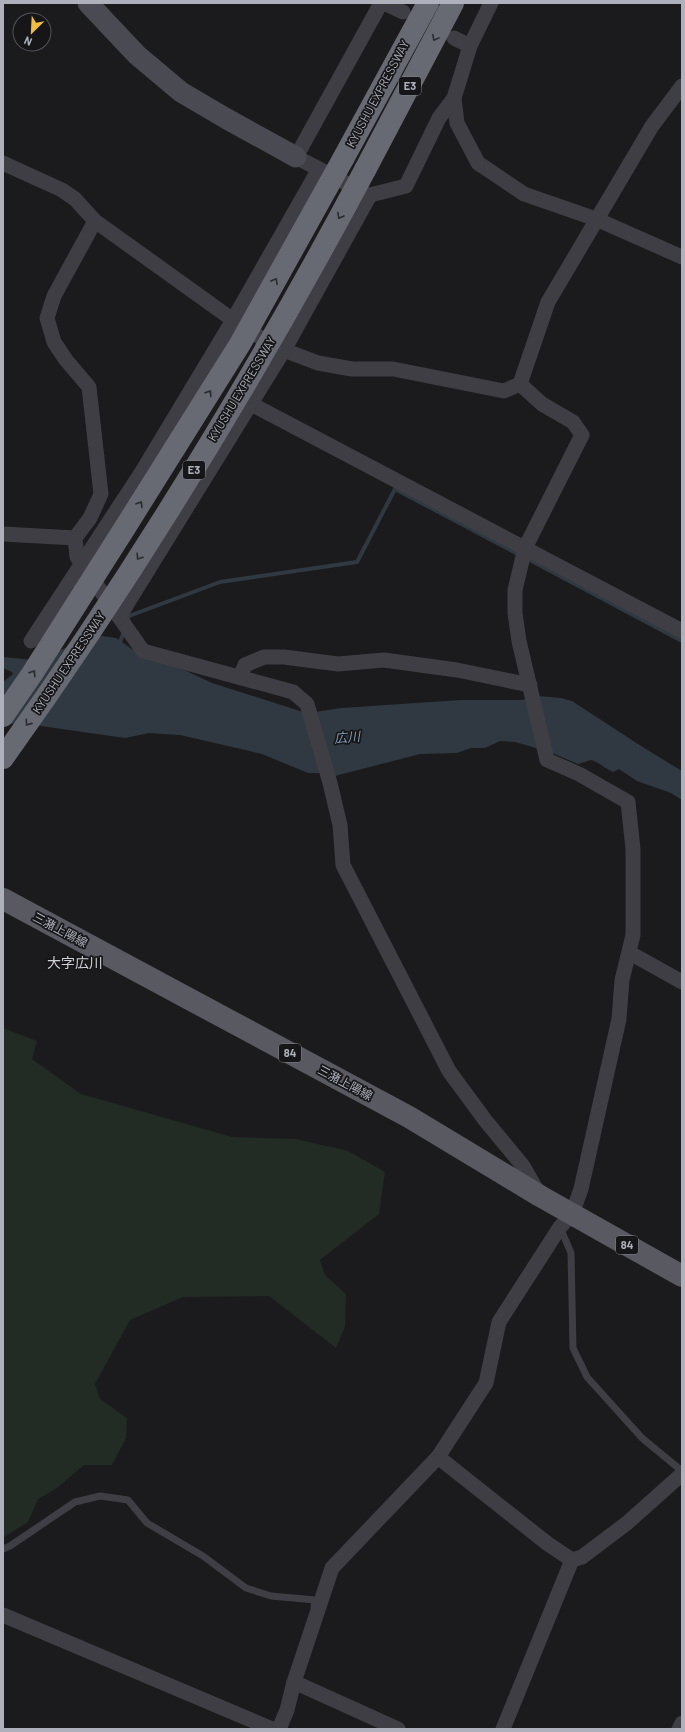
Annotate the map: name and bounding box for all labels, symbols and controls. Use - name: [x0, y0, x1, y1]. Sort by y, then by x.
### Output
- north arrow: [12, 12, 52, 52]
- one-way arrow: [433, 33, 440, 41]
- text: N: [22, 34, 34, 49]
- street label: KYUSHU EXPRESSWAY: [343, 37, 411, 150]
- road number: E3: [399, 77, 421, 95]
- one-way arrow: [338, 212, 345, 219]
- one-way arrow: [270, 278, 277, 285]
- street label: KYUSHU EXPRESSWAY: [204, 334, 278, 443]
- one-way arrow: [204, 391, 211, 398]
- road number: E3: [183, 461, 205, 479]
- one-way arrow: [136, 501, 143, 508]
- one-way arrow: [136, 553, 144, 560]
- street label: KYUSHU EXPRESSWAY: [29, 609, 107, 716]
- one-way arrow: [28, 670, 35, 677]
- one-way arrow: [26, 719, 33, 726]
- water label: 広川: [333, 728, 363, 746]
- street label: 三潴上陽線: [31, 909, 90, 949]
- district label: 大字広川: [47, 954, 103, 971]
- road number: 84: [279, 1044, 301, 1062]
- street label: 三潴上陽線: [316, 1062, 375, 1102]
- road number: 84: [616, 1236, 638, 1254]

